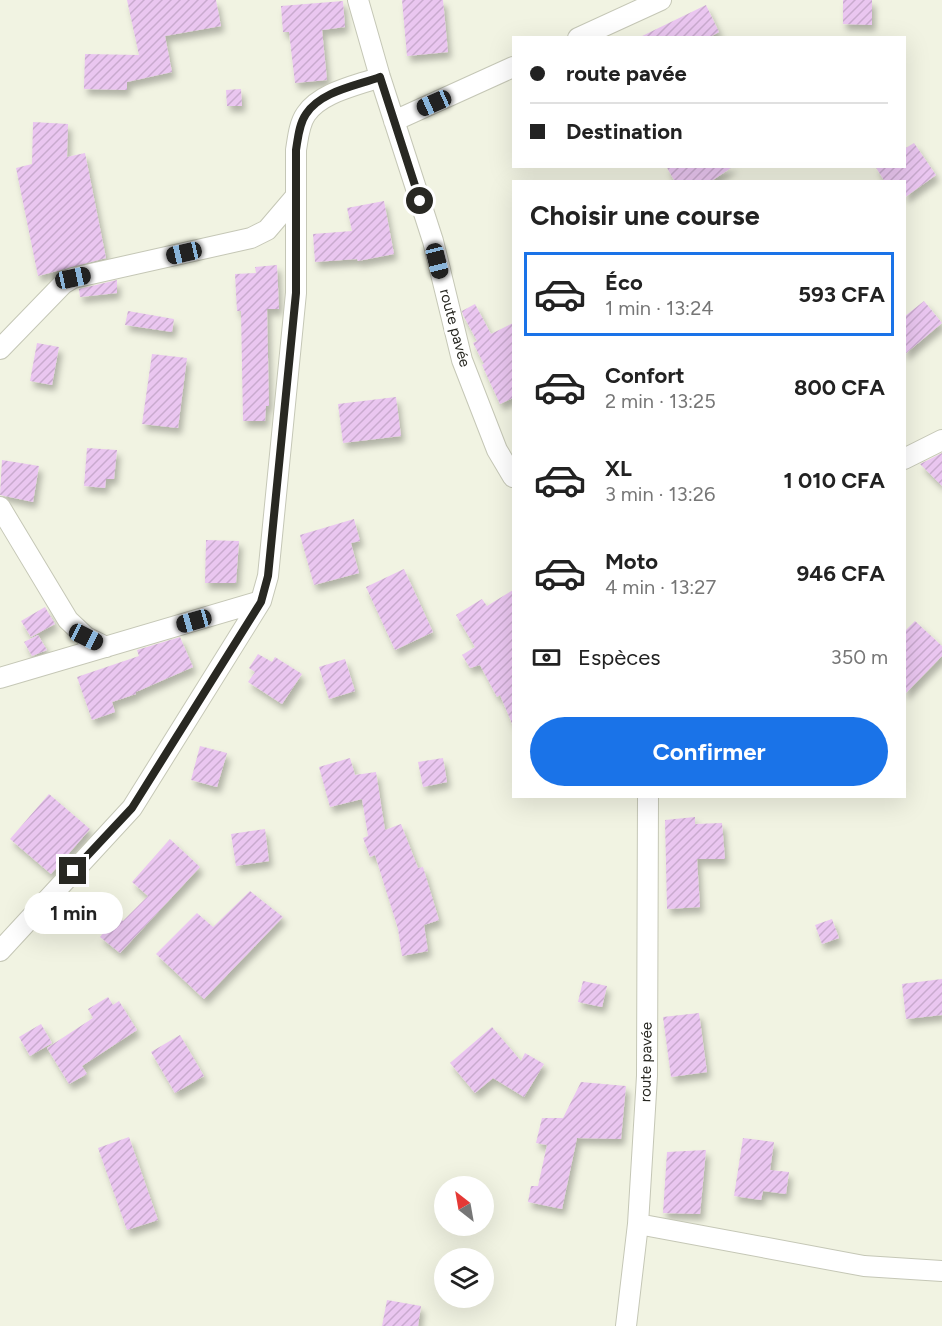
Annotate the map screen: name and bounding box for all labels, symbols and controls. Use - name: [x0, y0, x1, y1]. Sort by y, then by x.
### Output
- text: route pavée: [566, 60, 687, 87]
- car: [414, 87, 454, 119]
- text: Destination: [566, 118, 683, 145]
- route start: [406, 187, 433, 214]
- text: Choisir une course: [530, 199, 760, 232]
- car: [164, 240, 204, 266]
- car: [424, 241, 450, 281]
- car: [54, 265, 92, 291]
- icon: car: [533, 267, 587, 321]
- text: Éco: [605, 269, 643, 296]
- text: 593 CFA: [798, 281, 885, 308]
- street label: route pavée: [436, 287, 474, 369]
- text: 1 min · 13:24: [605, 296, 714, 320]
- icon: car: [533, 360, 587, 414]
- text: Confort: [605, 362, 685, 389]
- text: 800 CFA: [794, 374, 885, 401]
- text: 2 min · 13:25: [605, 389, 716, 413]
- icon: car: [533, 453, 587, 507]
- text: XL: [605, 455, 632, 482]
- text: 1 010 CFA: [784, 467, 885, 494]
- text: 3 min · 13:26: [605, 482, 715, 506]
- icon: car: [533, 546, 587, 600]
- text: Moto: [605, 548, 658, 575]
- text: 946 CFA: [796, 560, 885, 587]
- text: 4 min · 13:27: [605, 575, 716, 599]
- car: [174, 607, 214, 635]
- car: [66, 621, 106, 653]
- icon: cash: [530, 641, 563, 674]
- text: Espèces: [578, 644, 660, 671]
- text: 350 m: [831, 645, 888, 669]
- button: Confirmer: [530, 717, 888, 786]
- route end: [59, 857, 86, 884]
- callout: 1 min: [23, 892, 122, 934]
- text: 1 min: [50, 901, 97, 925]
- street label: route pavée: [636, 1022, 656, 1102]
- north arrow: [434, 1176, 494, 1236]
- map controls: [434, 1176, 494, 1308]
- button: layers: [434, 1248, 494, 1308]

